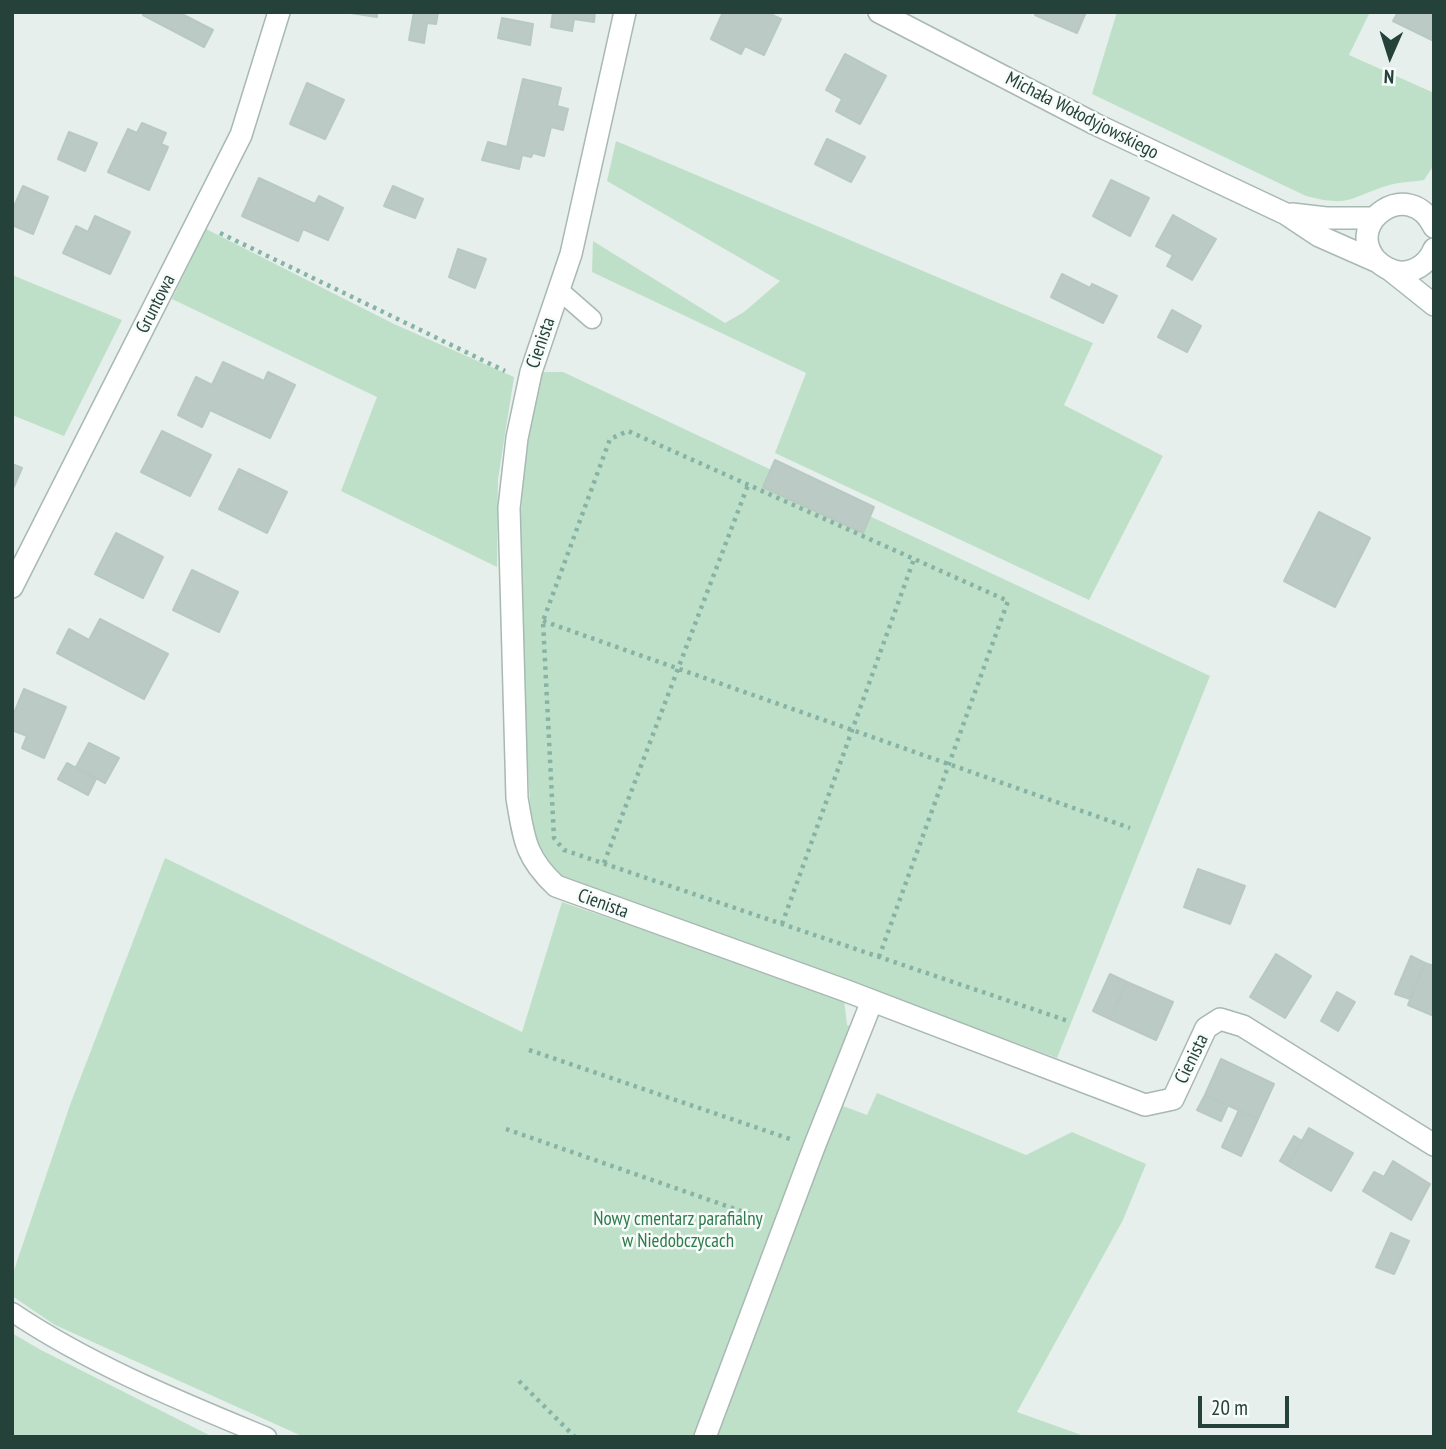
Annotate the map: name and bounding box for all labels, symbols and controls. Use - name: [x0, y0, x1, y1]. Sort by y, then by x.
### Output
- north arrow: [1355, 21, 1425, 91]
- text: N: [1383, 65, 1395, 89]
- street label: Michała Wołodyjowskiego: [1002, 68, 1162, 164]
- street label: Gruntowa: [132, 271, 180, 337]
- street label: Cienista: [522, 315, 560, 371]
- street label: Cienista: [574, 884, 632, 924]
- street label: Cienista: [1170, 1030, 1214, 1088]
- park label: Nowy cmentarz parafialny w Niedobczycach: [593, 1209, 763, 1253]
- scale bar: [1201, 1382, 1292, 1426]
- text: 20 m: [1211, 1394, 1248, 1421]

